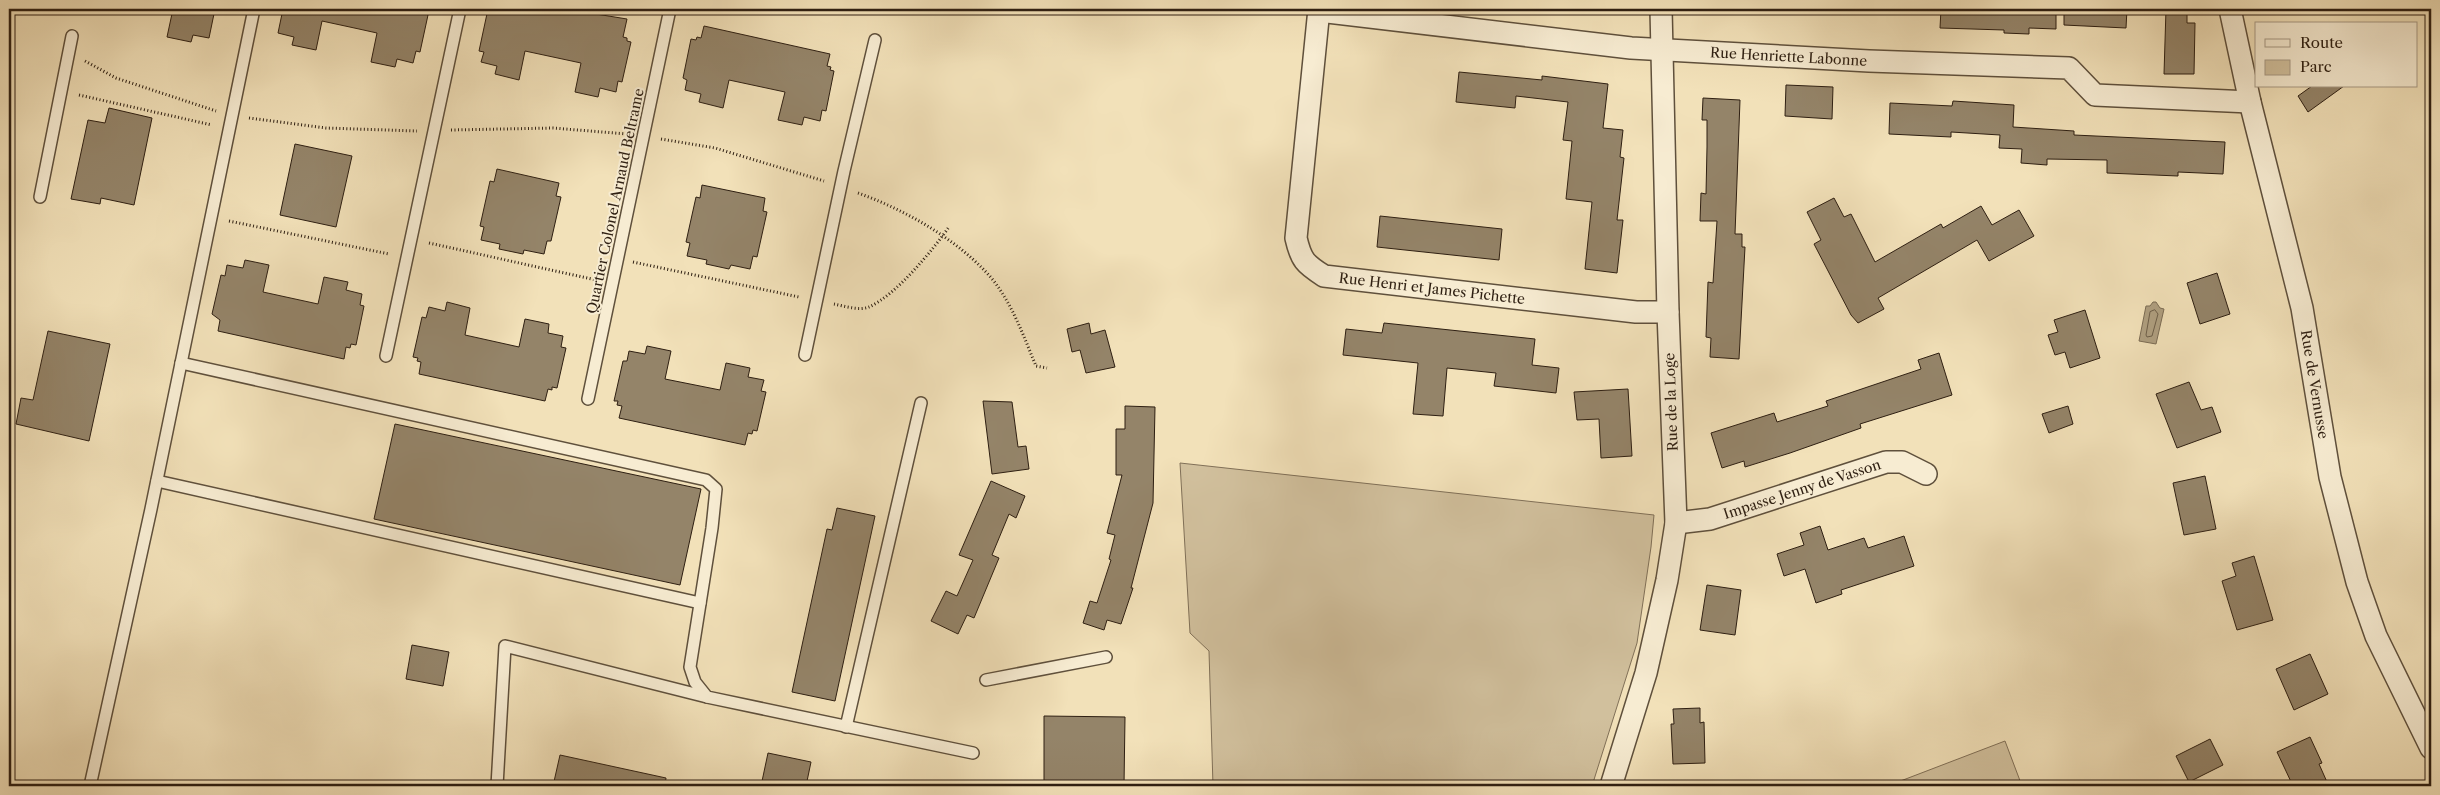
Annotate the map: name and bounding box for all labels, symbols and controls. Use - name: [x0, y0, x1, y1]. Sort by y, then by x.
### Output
- legend: [2255, 22, 2418, 88]
- text: Route: [2300, 33, 2343, 52]
- street label: Rue Henriette Labonne: [1710, 43, 1868, 70]
- text: Parc: [2300, 57, 2332, 76]
- street label: Quartier Colonel Arnaud Beltrame: [582, 86, 648, 315]
- street label: Rue Henri et James Pichette: [1338, 269, 1526, 308]
- street label: Rue de Vernusse: [2297, 329, 2333, 440]
- street label: Rue de la Loge: [1660, 352, 1682, 452]
- street label: Impasse Jenny de Vasson: [1721, 455, 1883, 523]

